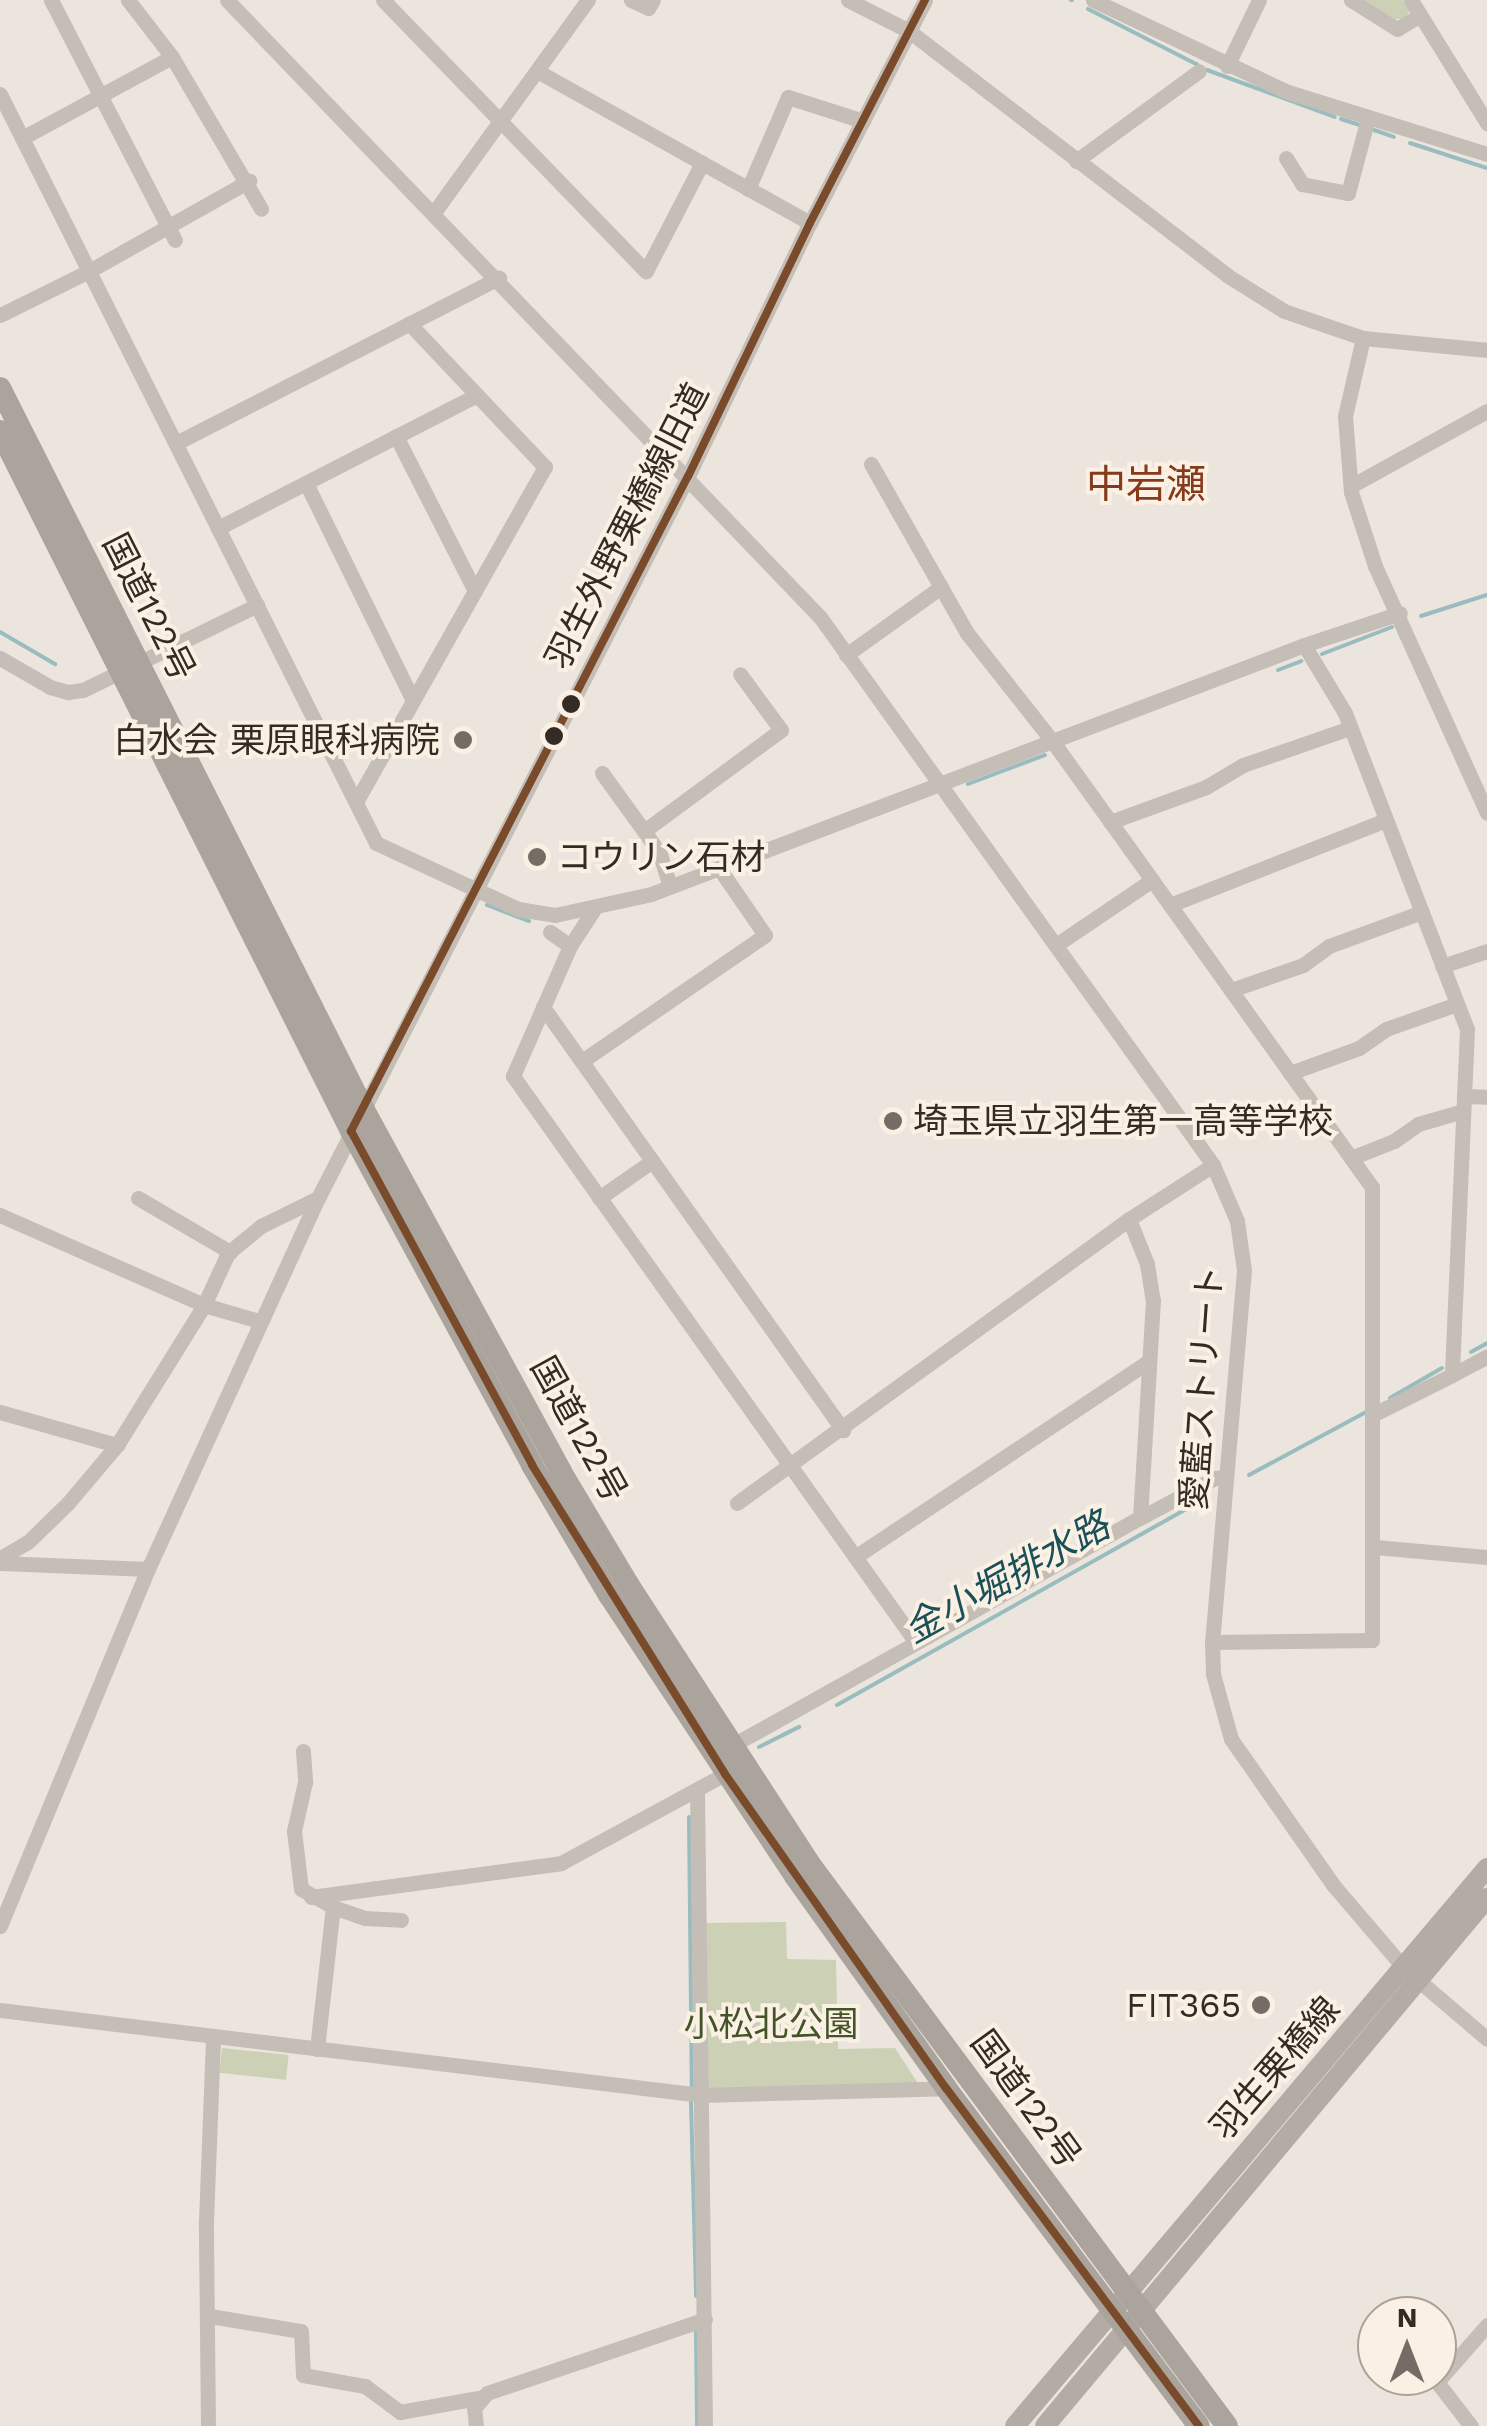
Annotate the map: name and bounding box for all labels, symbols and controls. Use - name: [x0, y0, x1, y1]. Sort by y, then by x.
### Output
- street label: 羽生外野栗橋線旧道: [537, 376, 717, 676]
- district label: 中岩瀬: [1086, 461, 1206, 509]
- street label: 国道122号: [94, 526, 204, 688]
- unlabelled marker: [561, 694, 581, 714]
- place label: 白水会 栗原眼科病院: [113, 719, 440, 761]
- unlabelled marker: [544, 726, 564, 746]
- marker: 白水会 栗原眼科病院: [450, 727, 476, 753]
- place label: コウリン石材: [557, 836, 767, 878]
- marker: コウリン石材: [526, 846, 548, 868]
- place label: 埼玉県立羽生第一高等学校: [913, 1100, 1333, 1142]
- marker: 埼玉県立羽生第一高等学校: [882, 1110, 904, 1132]
- street label: 愛藍ストリート: [1173, 1264, 1231, 1512]
- street label: 国道122号: [522, 1349, 636, 1509]
- water label: 金小堀排水路: [896, 1503, 1118, 1653]
- place label: FIT365: [1126, 1984, 1241, 2026]
- street label: 羽生栗橋線: [1202, 1988, 1348, 2148]
- marker: FIT365: [1250, 1994, 1272, 2016]
- park label: 小松北公園: [684, 2003, 858, 2045]
- street label: 国道122号: [962, 2022, 1090, 2176]
- north arrow: [1357, 2296, 1457, 2396]
- text: N: [1397, 2301, 1417, 2334]

